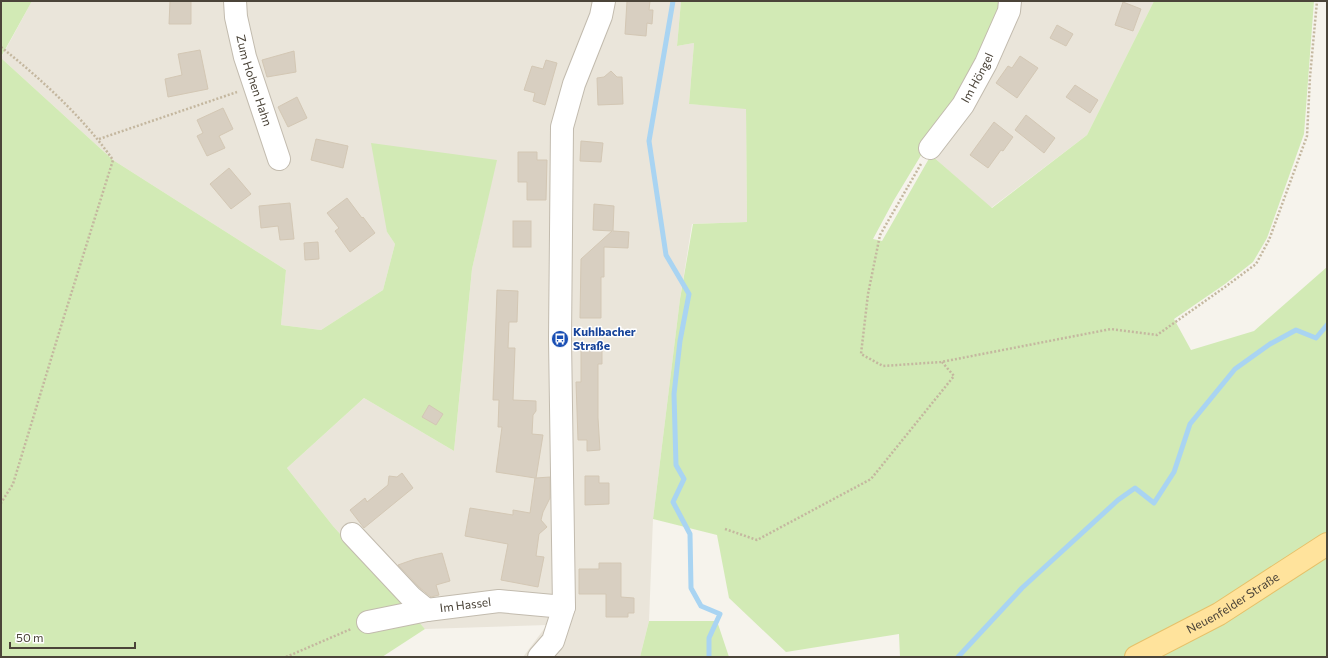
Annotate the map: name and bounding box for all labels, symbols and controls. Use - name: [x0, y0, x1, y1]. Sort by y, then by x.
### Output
- street label: Zum Hohen Hahn: [234, 33, 276, 128]
- street label: Im Höngel: [958, 50, 996, 105]
- place label: Kuhlbacher Straße: [573, 324, 636, 352]
- bus stop icon: Kuhlbacher Straße: [550, 329, 570, 349]
- street label: Neuenfelder Straße: [1184, 569, 1281, 636]
- street label: Im Hassel: [439, 594, 492, 614]
- scale bar: [10, 624, 135, 650]
- text: 50 m: [16, 630, 44, 644]

